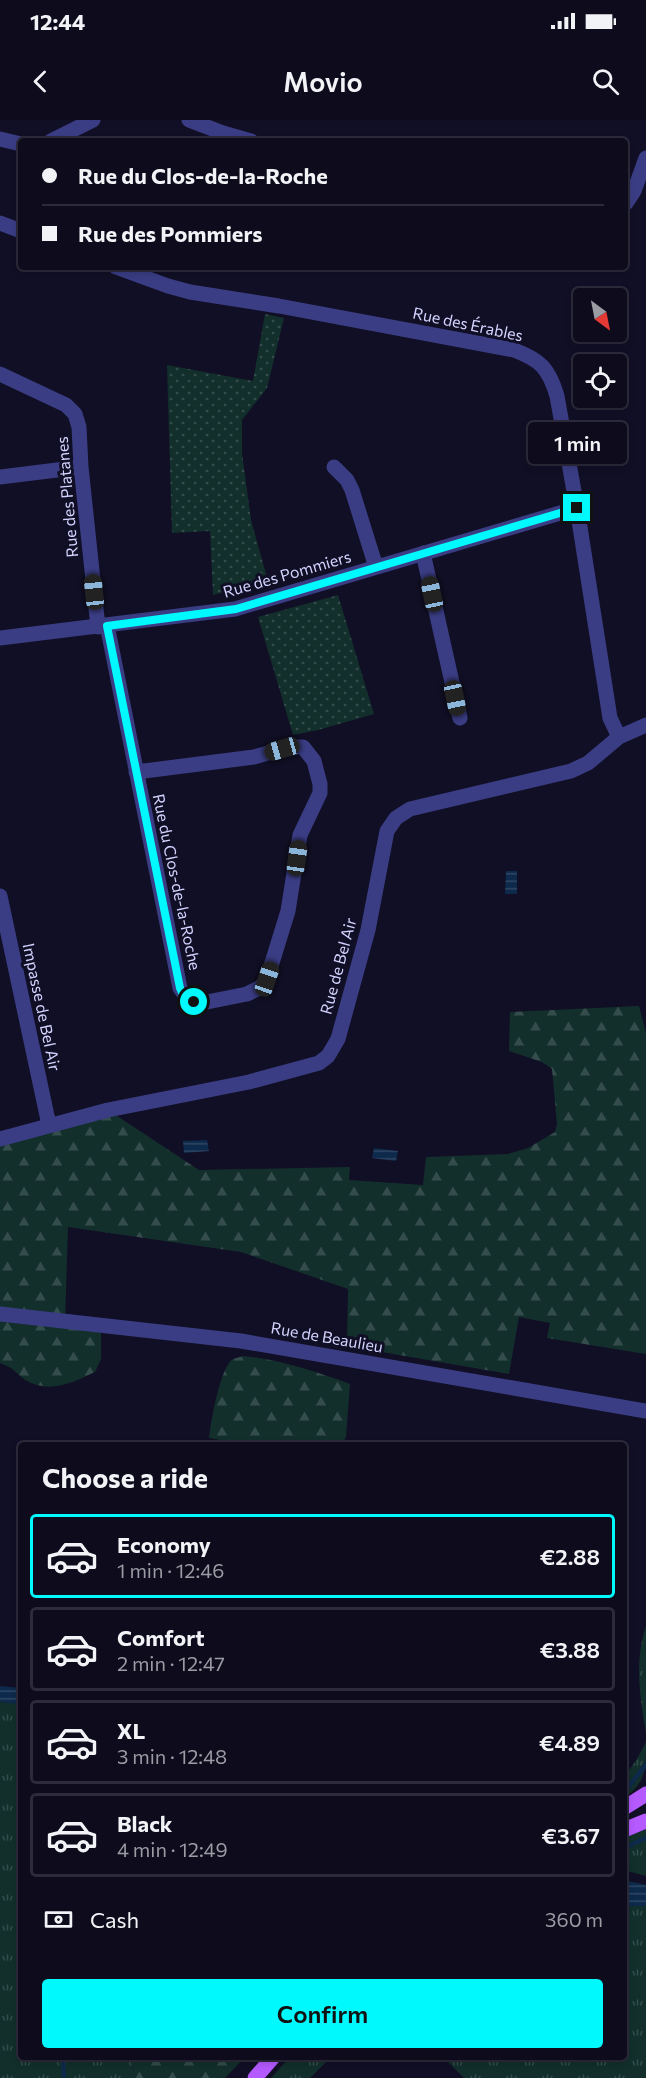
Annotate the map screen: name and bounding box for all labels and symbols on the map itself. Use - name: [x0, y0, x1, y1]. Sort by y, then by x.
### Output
- north arrow: [573, 288, 627, 342]
- street label: Rue des Érables: [411, 303, 525, 344]
- callout: 1 min: [528, 421, 626, 463]
- street label: Rue des Platanes: [52, 436, 81, 558]
- route end: [563, 494, 590, 521]
- street label: Rue des Pommiers: [221, 546, 353, 601]
- car: [83, 573, 105, 611]
- car: [419, 575, 445, 613]
- car: [442, 679, 468, 717]
- car: [262, 735, 302, 763]
- street label: Rue du Clos-de-la-Roche: [150, 792, 205, 972]
- car: [286, 839, 308, 877]
- street label: Rue de Bel Air: [315, 915, 360, 1016]
- street label: Impasse de Bel Air: [20, 941, 65, 1073]
- car: [253, 959, 281, 999]
- route start: [180, 988, 207, 1015]
- street label: Rue de Beaulieu: [270, 1317, 385, 1356]

